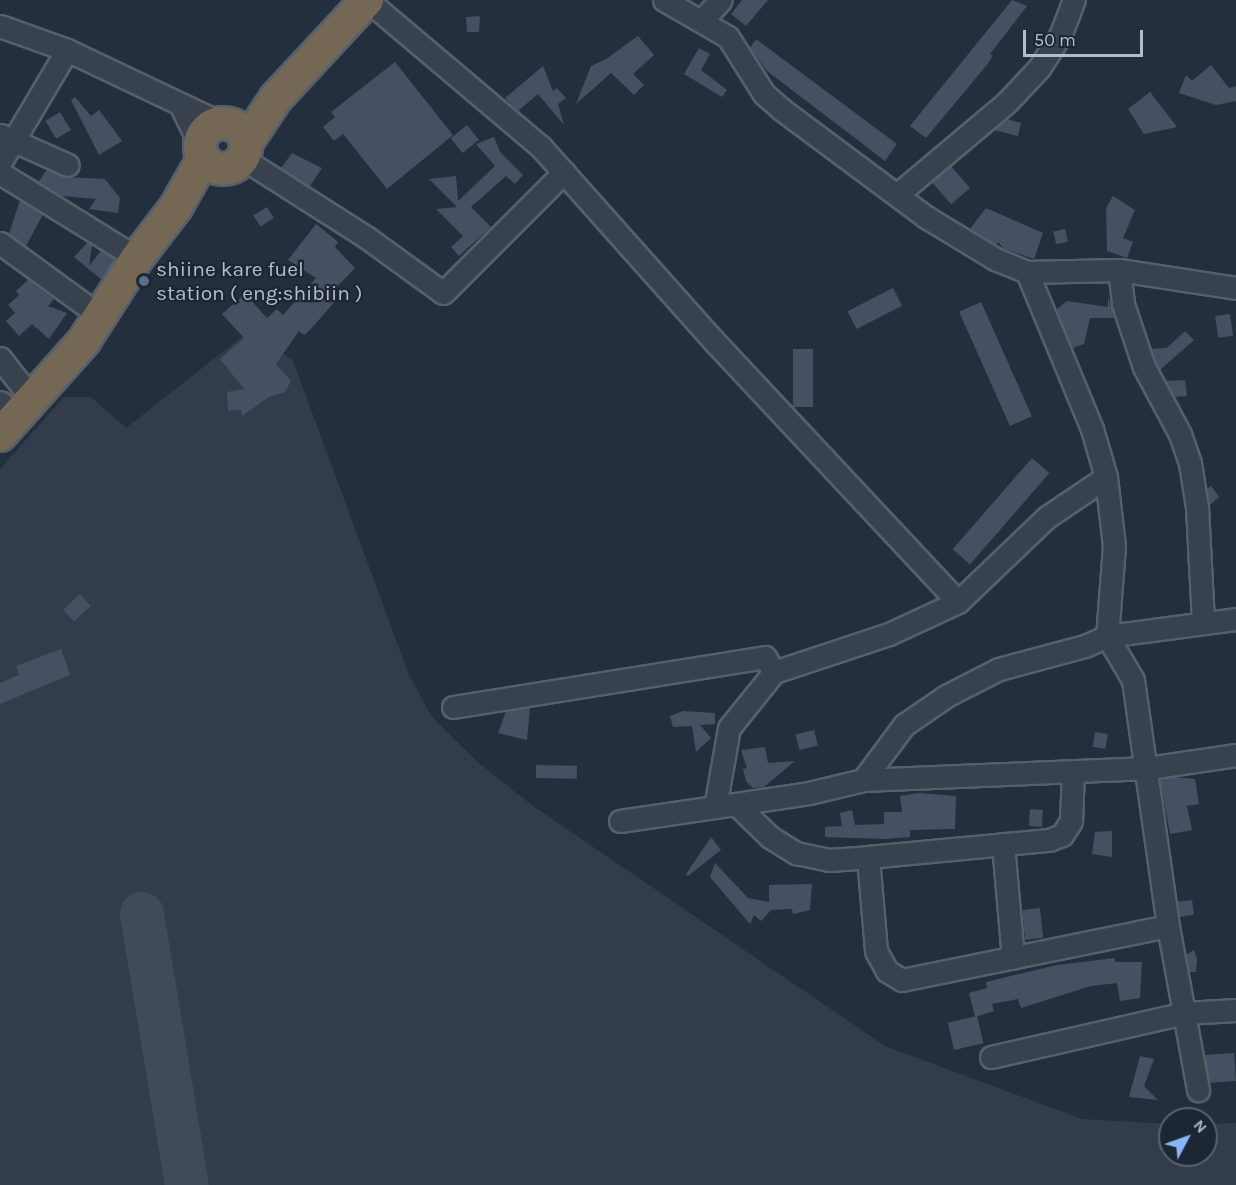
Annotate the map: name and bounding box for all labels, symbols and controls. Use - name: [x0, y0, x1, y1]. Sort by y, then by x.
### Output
- scale bar: [1026, 18, 1146, 56]
- text: 50 m: [1034, 29, 1076, 51]
- place label: shiine kare fuel station ( eng:shibiin ): [156, 256, 362, 306]
- marker: shiine kare fuel station ( eng:shibiin ): [137, 274, 151, 288]
- north arrow: [1158, 1107, 1218, 1167]
- text: N: [1190, 1116, 1211, 1137]

